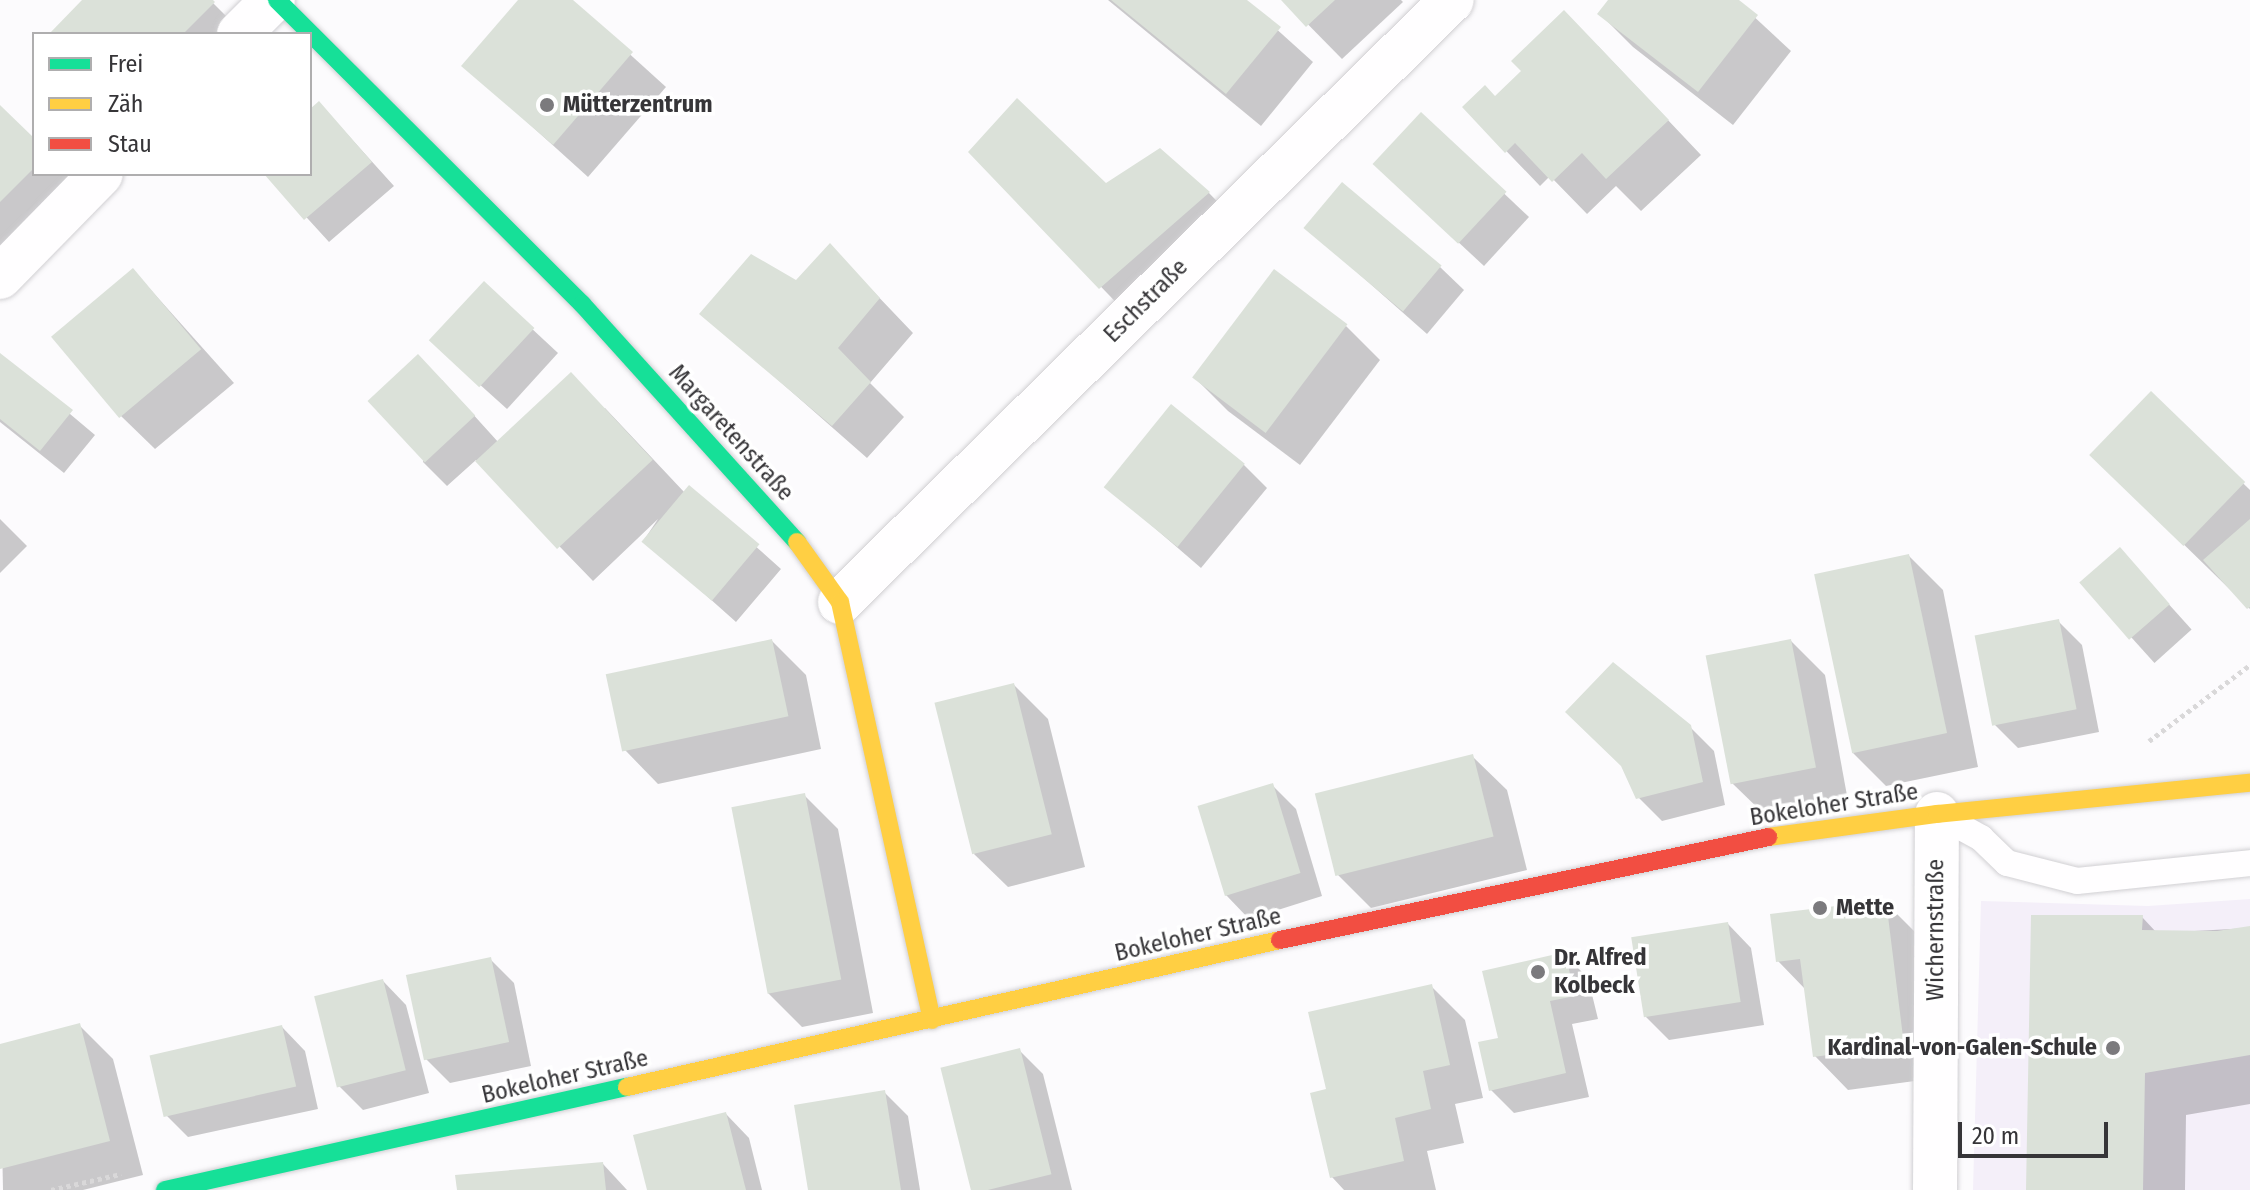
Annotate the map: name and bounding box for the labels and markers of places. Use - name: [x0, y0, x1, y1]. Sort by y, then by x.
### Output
- place label: Mütterzentrum: [563, 91, 712, 119]
- marker: Mütterzentrum: [538, 96, 556, 114]
- place label: Mette: [1836, 894, 1894, 922]
- marker: Mette: [1811, 899, 1829, 917]
- place label: Dr. Alfred Kolbeck: [1554, 944, 1646, 1000]
- marker: Dr. Alfred Kolbeck: [1529, 963, 1547, 981]
- place label: Kardinal-von-Galen-Schule: [1827, 1034, 2097, 1062]
- marker: Kardinal-von-Galen-Schule: [2104, 1039, 2122, 1057]

